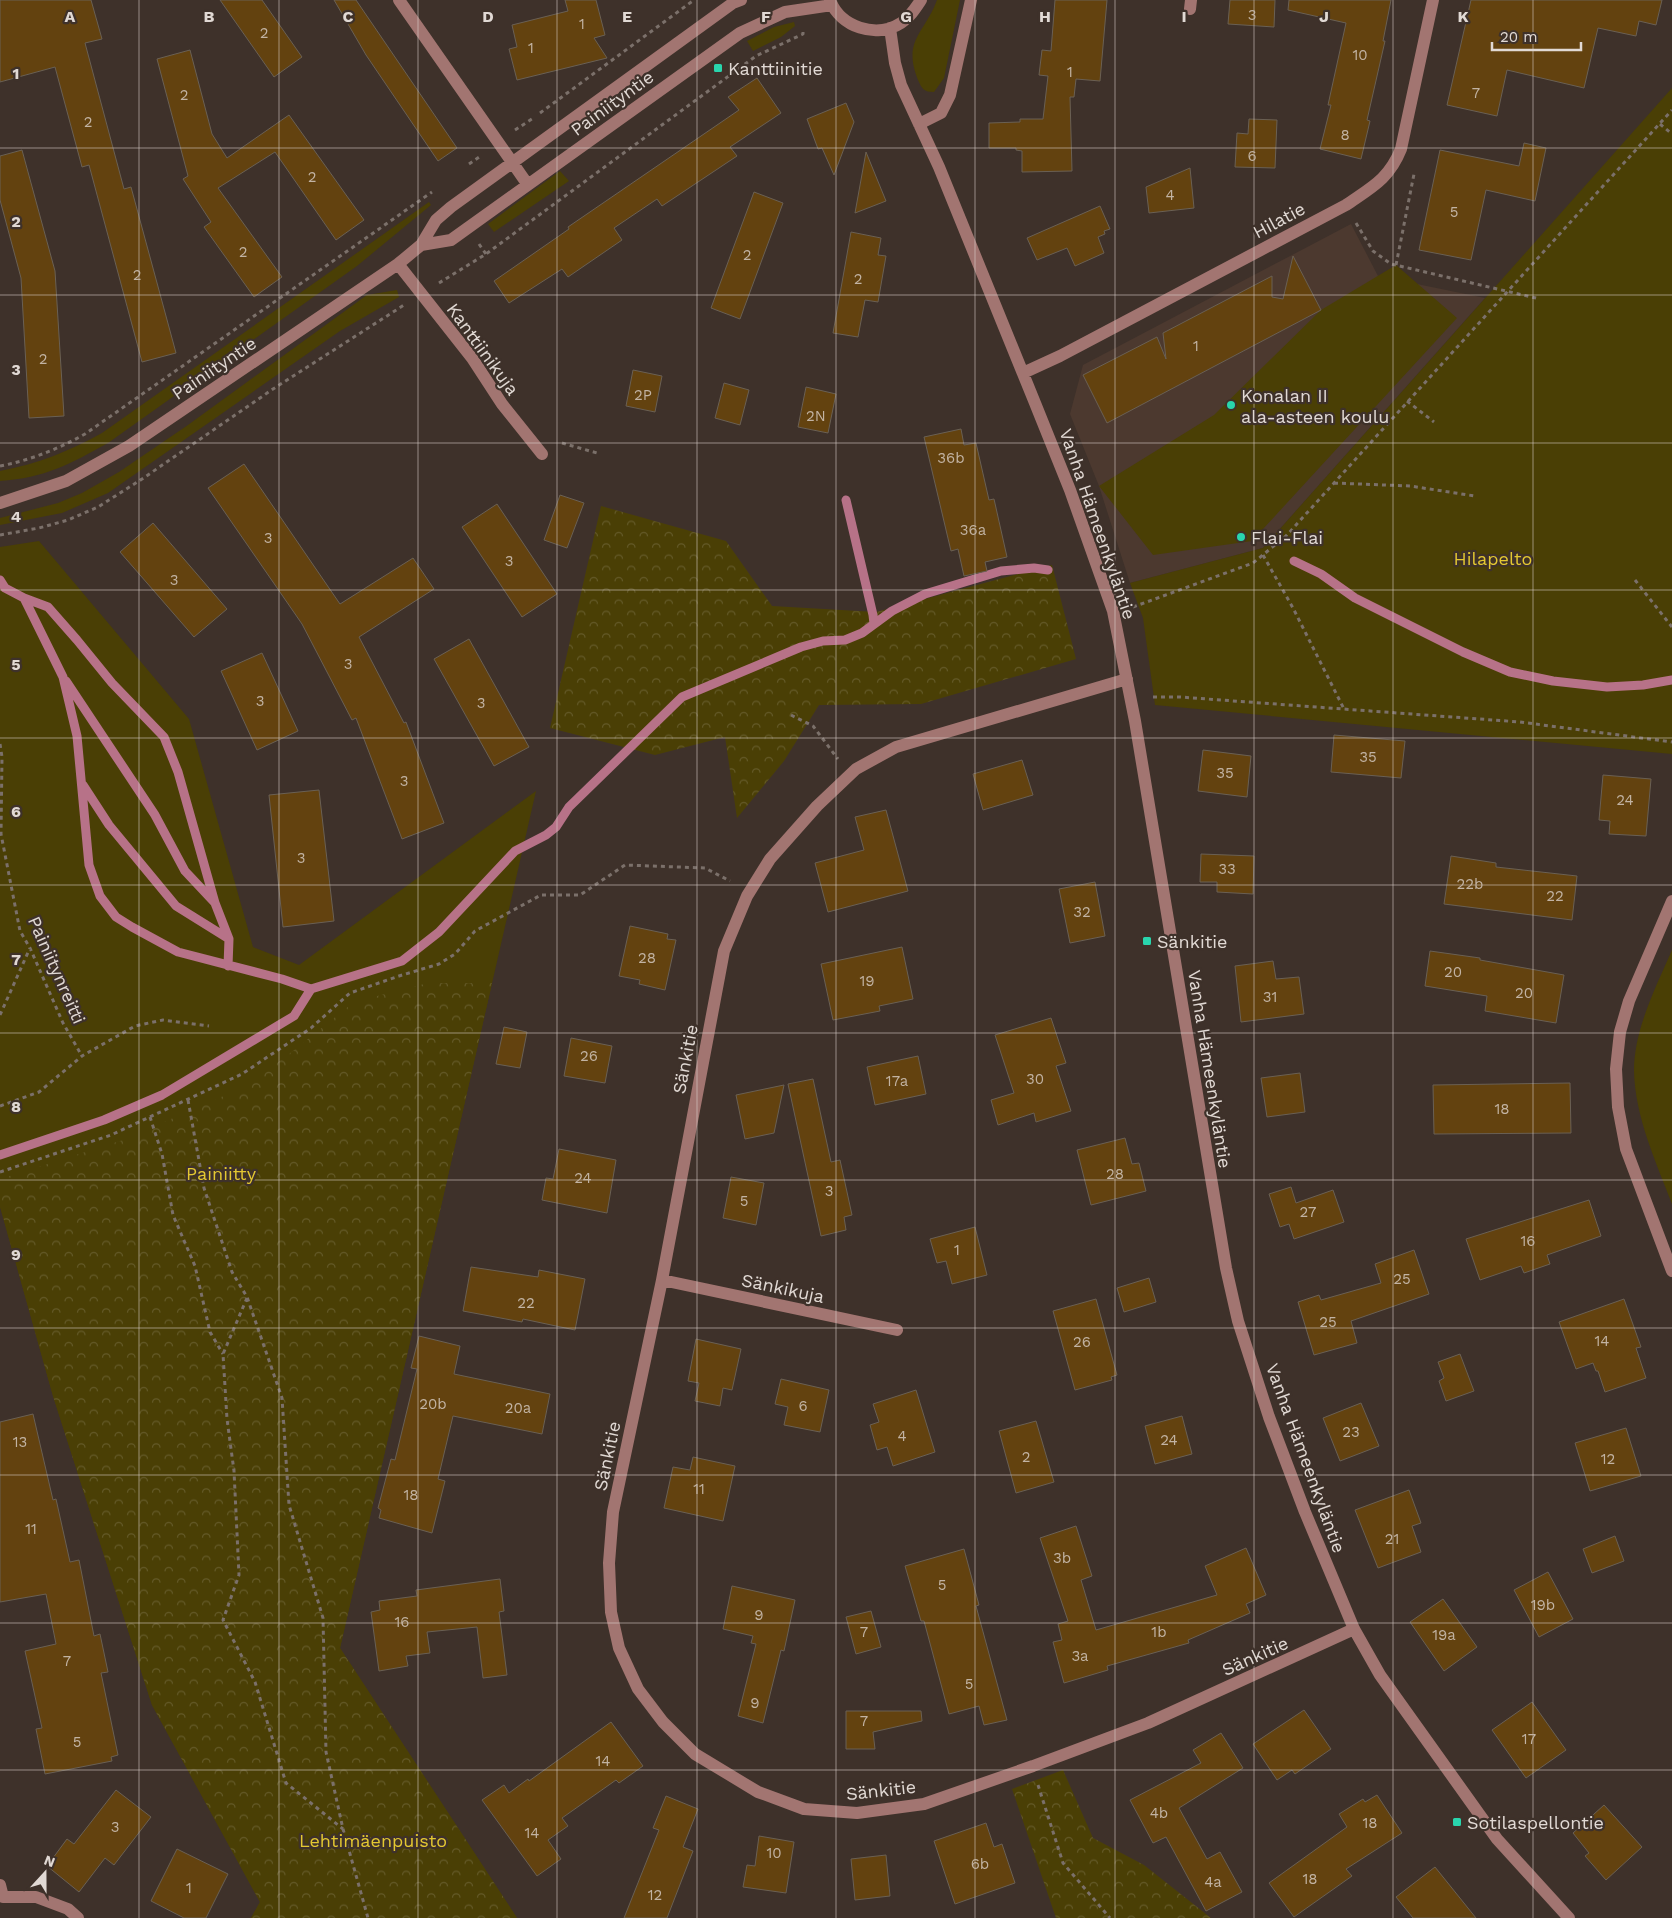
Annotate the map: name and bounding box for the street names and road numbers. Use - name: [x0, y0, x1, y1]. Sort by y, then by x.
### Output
- street label: Painiityntie: [566, 66, 658, 140]
- street label: Hilatie: [1249, 198, 1309, 242]
- street label: Kanttiinikuja: [443, 299, 523, 399]
- street label: Painiityntie: [168, 332, 260, 404]
- street label: Vanha Hämeenkyläntie: [1055, 426, 1141, 622]
- street label: Painiitynreitti: [24, 913, 90, 1027]
- street label: Vanha Hämeenkyläntie: [1184, 968, 1236, 1170]
- street label: Sänkitie: [668, 1022, 702, 1096]
- street label: Sänkikuja: [740, 1269, 826, 1307]
- street label: Vanha Hämeenkyläntie: [1262, 1360, 1350, 1556]
- street label: Sänkitie: [589, 1419, 625, 1493]
- street label: Sänkitie: [1219, 1632, 1291, 1680]
- street label: Sänkitie: [845, 1776, 917, 1804]

